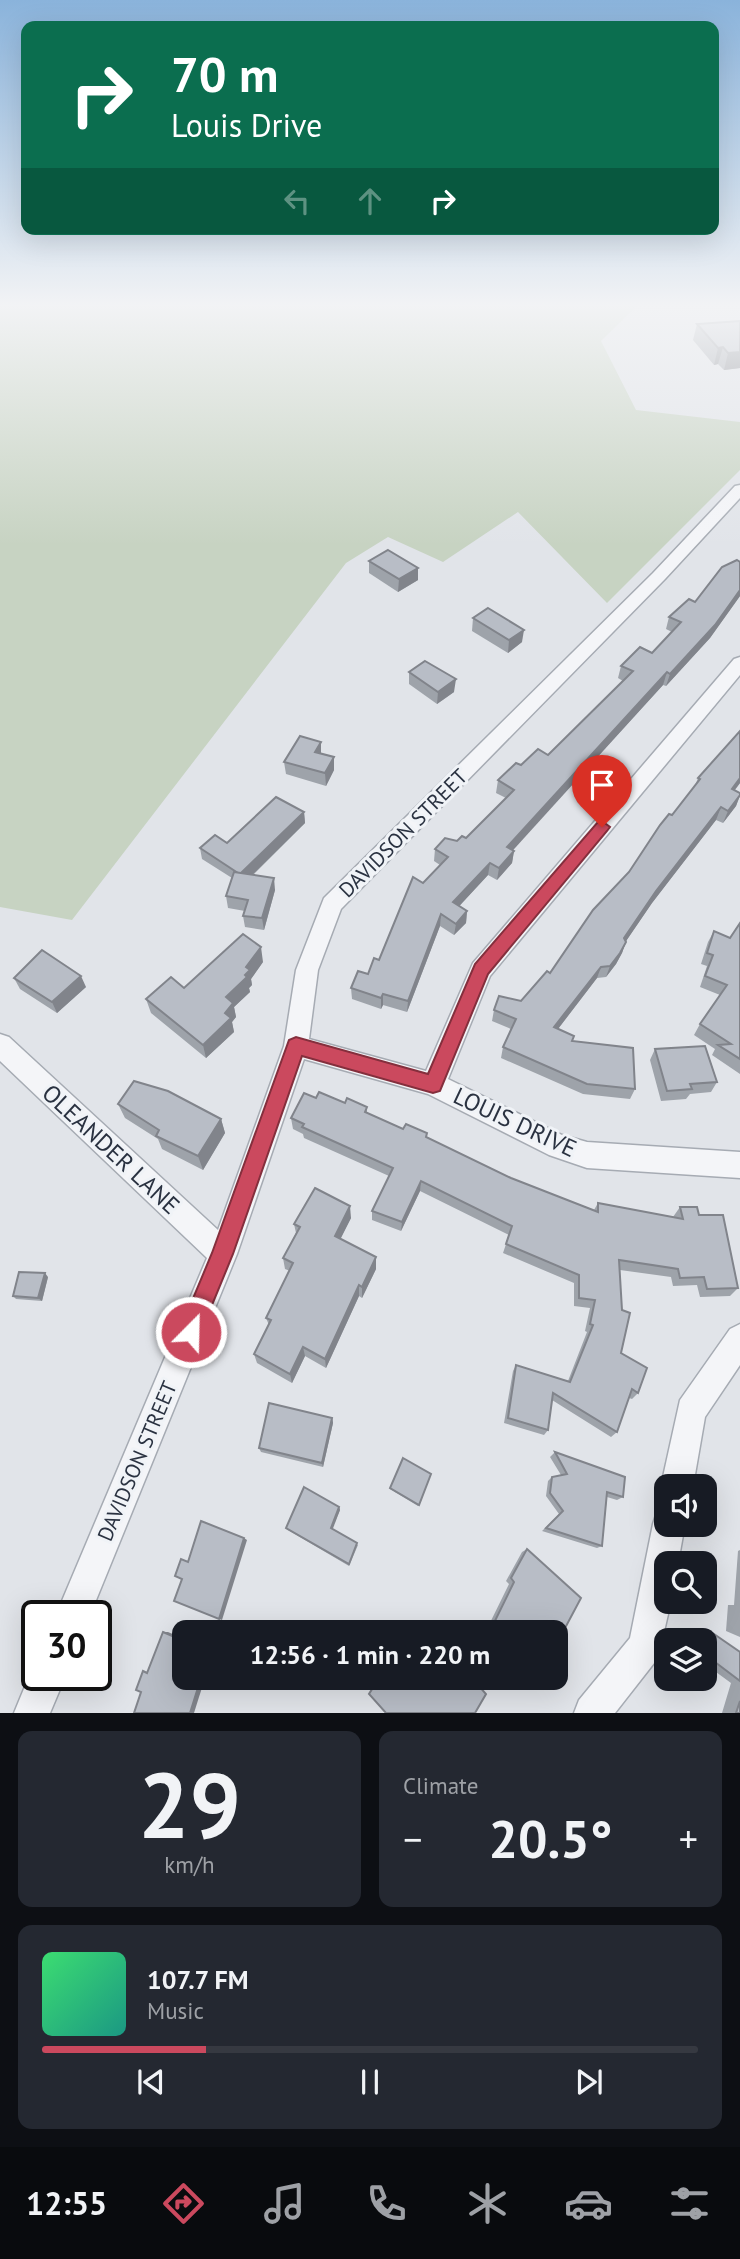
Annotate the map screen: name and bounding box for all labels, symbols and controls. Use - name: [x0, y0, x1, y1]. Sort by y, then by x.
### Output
- text: 70 m: [171, 42, 278, 106]
- icon: right: [56, 49, 147, 140]
- text: Louis Drive: [171, 104, 322, 146]
- icon: left: [278, 182, 316, 220]
- icon: ahead: [351, 182, 389, 220]
- icon: right: [424, 182, 462, 220]
- pin: [572, 755, 632, 827]
- street label: DAVIDSON STREET: [333, 763, 473, 903]
- icon: arrive: [583, 766, 621, 804]
- street label: OLEANDER LANE: [36, 1077, 186, 1221]
- street label: LOUIS DRIVE: [448, 1080, 582, 1164]
- position arrow: [154, 1295, 228, 1369]
- street label: DAVIDSON STREET: [91, 1377, 183, 1545]
- map controls: [654, 1474, 717, 1691]
- button: sound: [654, 1474, 717, 1537]
- button: search: [654, 1551, 717, 1614]
- speed limit sign: 30: [21, 1600, 112, 1691]
- button: layers: [654, 1628, 717, 1691]
- text: 12:56 · 1 min · 220 m: [250, 1638, 490, 1671]
- text: 29: [138, 1745, 241, 1863]
- text: Climate: [403, 1771, 478, 1800]
- text: 20.5°: [489, 1805, 612, 1872]
- text: −: [403, 1814, 422, 1863]
- text: +: [679, 1814, 698, 1863]
- text: km/h: [164, 1850, 215, 1879]
- text: 107.7 FM: [147, 1963, 248, 1996]
- text: Music: [147, 1996, 204, 2025]
- icon: previous: [132, 2063, 170, 2101]
- icon: pause: [351, 2063, 389, 2101]
- icon: next: [570, 2063, 608, 2101]
- icon: directions: [159, 2179, 208, 2228]
- icon: music: [260, 2179, 309, 2228]
- icon: phone: [362, 2179, 411, 2228]
- icon: climate: [463, 2179, 512, 2228]
- icon: car: [564, 2179, 613, 2228]
- icon: filters: [665, 2179, 714, 2228]
- text: 12:55: [26, 2182, 107, 2224]

